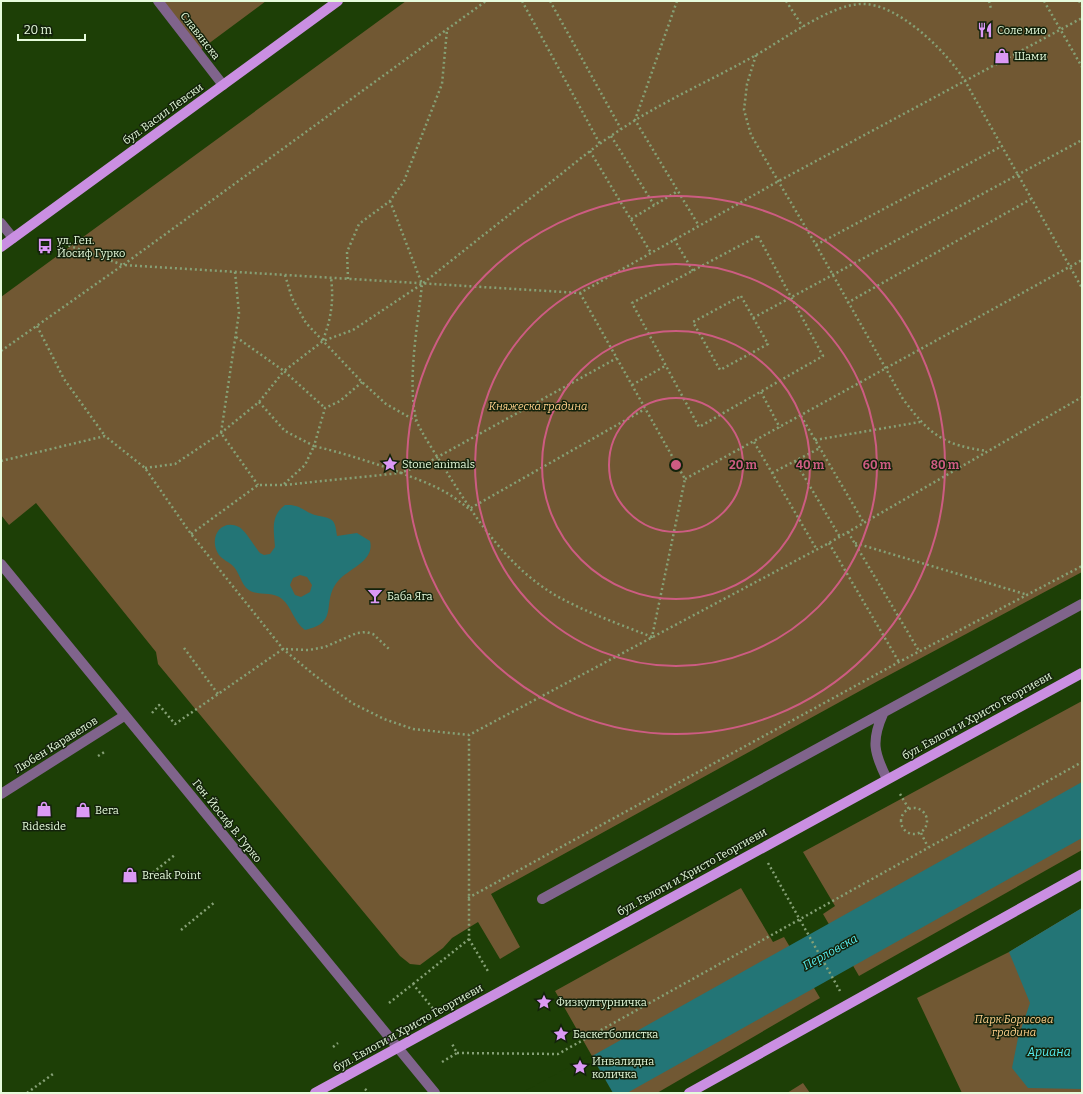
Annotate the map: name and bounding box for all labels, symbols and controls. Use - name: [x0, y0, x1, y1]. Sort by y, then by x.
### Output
- street label: Славянска: [177, 10, 223, 62]
- scale bar: [18, 16, 85, 42]
- restaurant icon: Соле мио: [976, 21, 994, 39]
- text: 20 m: [24, 23, 53, 37]
- place label: Соле мио: [997, 24, 1047, 37]
- shop icon: Шами: [993, 47, 1011, 65]
- place label: Шами: [1014, 50, 1047, 63]
- street label: бул. Васил Левски: [120, 81, 206, 147]
- place label: ул. Ген. Йосиф Гурко: [56, 234, 125, 260]
- bus stop icon: ул. Ген. Йосиф Гурко: [36, 237, 54, 255]
- park label: Княжеска градина: [489, 400, 587, 413]
- place icon: Stone animals: [381, 455, 399, 473]
- place label: Stone animals: [402, 458, 475, 471]
- centre of rings: [669, 458, 683, 472]
- text: 20 m: [729, 458, 758, 472]
- text: 40 m: [796, 458, 825, 472]
- text: 60 m: [863, 458, 892, 472]
- text: 80 m: [931, 458, 960, 472]
- bar icon: Баба Яга: [366, 587, 384, 605]
- place label: Баба Яга: [387, 590, 432, 603]
- street label: бул. Евлоги и Христо Георгиеви: [900, 669, 1054, 763]
- street label: Любен Каравелов: [12, 714, 100, 776]
- street label: Ген. Йосиф В. Гурко: [190, 777, 264, 865]
- shop icon: Rideside: [35, 800, 53, 818]
- shop icon: Вега: [74, 801, 92, 819]
- place label: Вега: [95, 804, 119, 817]
- place label: Rideside: [22, 820, 66, 833]
- street label: бул. Евлоги и Христо Георгиеви: [615, 825, 769, 919]
- shop icon: Break Point: [121, 866, 139, 884]
- place label: Break Point: [142, 869, 201, 882]
- water label: Перловска: [800, 931, 860, 973]
- street label: бул. Евлоги и Христо Георгиеви: [331, 981, 485, 1075]
- place icon: Физкултурничка: [535, 993, 553, 1011]
- place label: Физкултурничка: [556, 996, 647, 1009]
- park label: Парк Борисова градина: [975, 1013, 1053, 1039]
- place icon: Баскетболистка: [552, 1025, 570, 1043]
- place label: Баскетболистка: [573, 1028, 658, 1041]
- water label: Ариана: [1026, 1045, 1071, 1059]
- place label: Инвалидна количка: [592, 1055, 654, 1081]
- place icon: Инвалидна количка: [571, 1058, 589, 1076]

